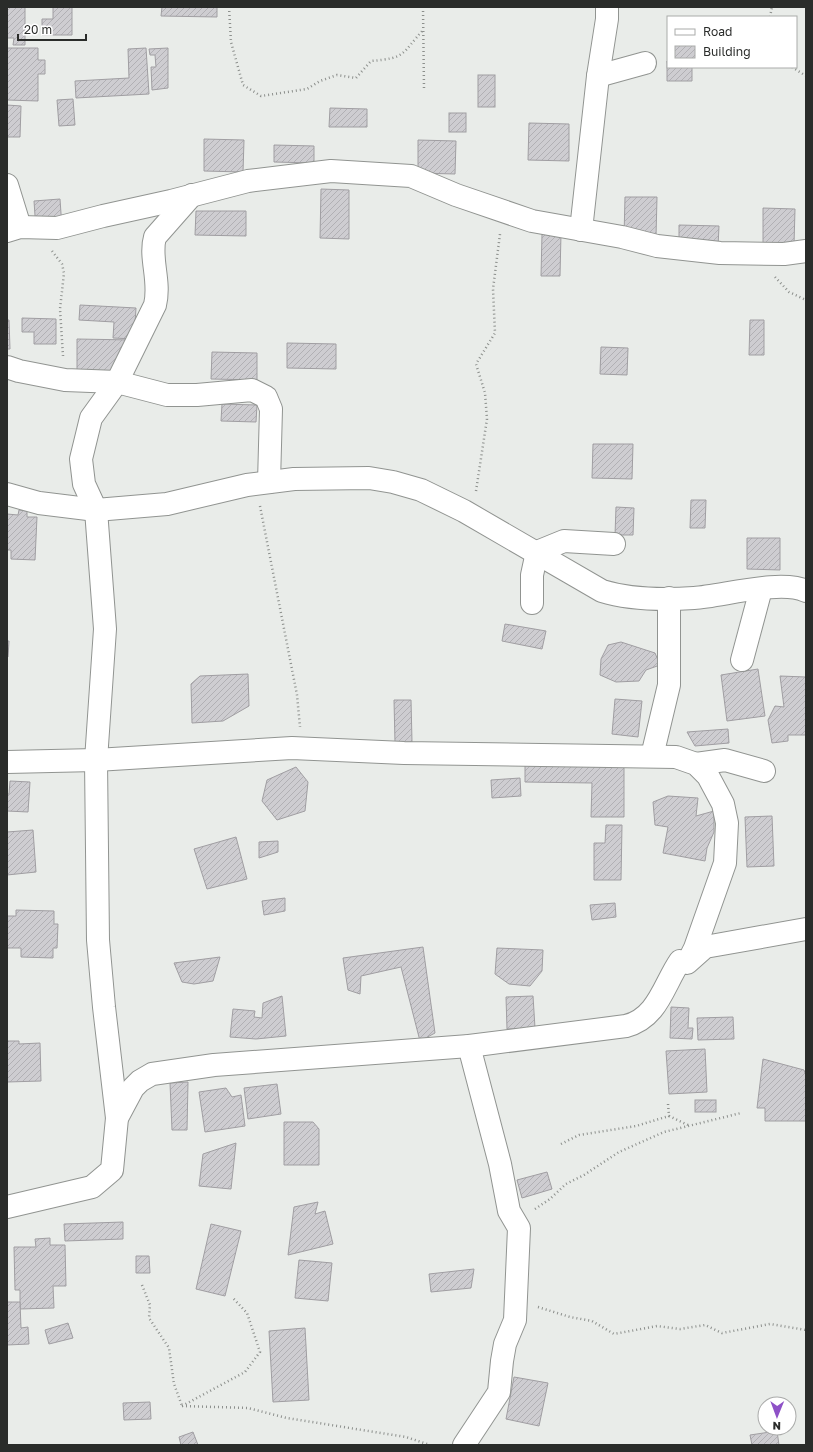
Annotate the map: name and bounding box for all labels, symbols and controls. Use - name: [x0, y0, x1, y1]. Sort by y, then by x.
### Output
- scale bar: [18, 16, 86, 42]
- legend: [667, 16, 797, 68]
- text: 20 m: [24, 22, 52, 37]
- text: Road: [703, 24, 732, 39]
- text: Building: [703, 44, 751, 59]
- north arrow: [757, 1396, 797, 1436]
- text: N: [773, 1420, 781, 1433]

